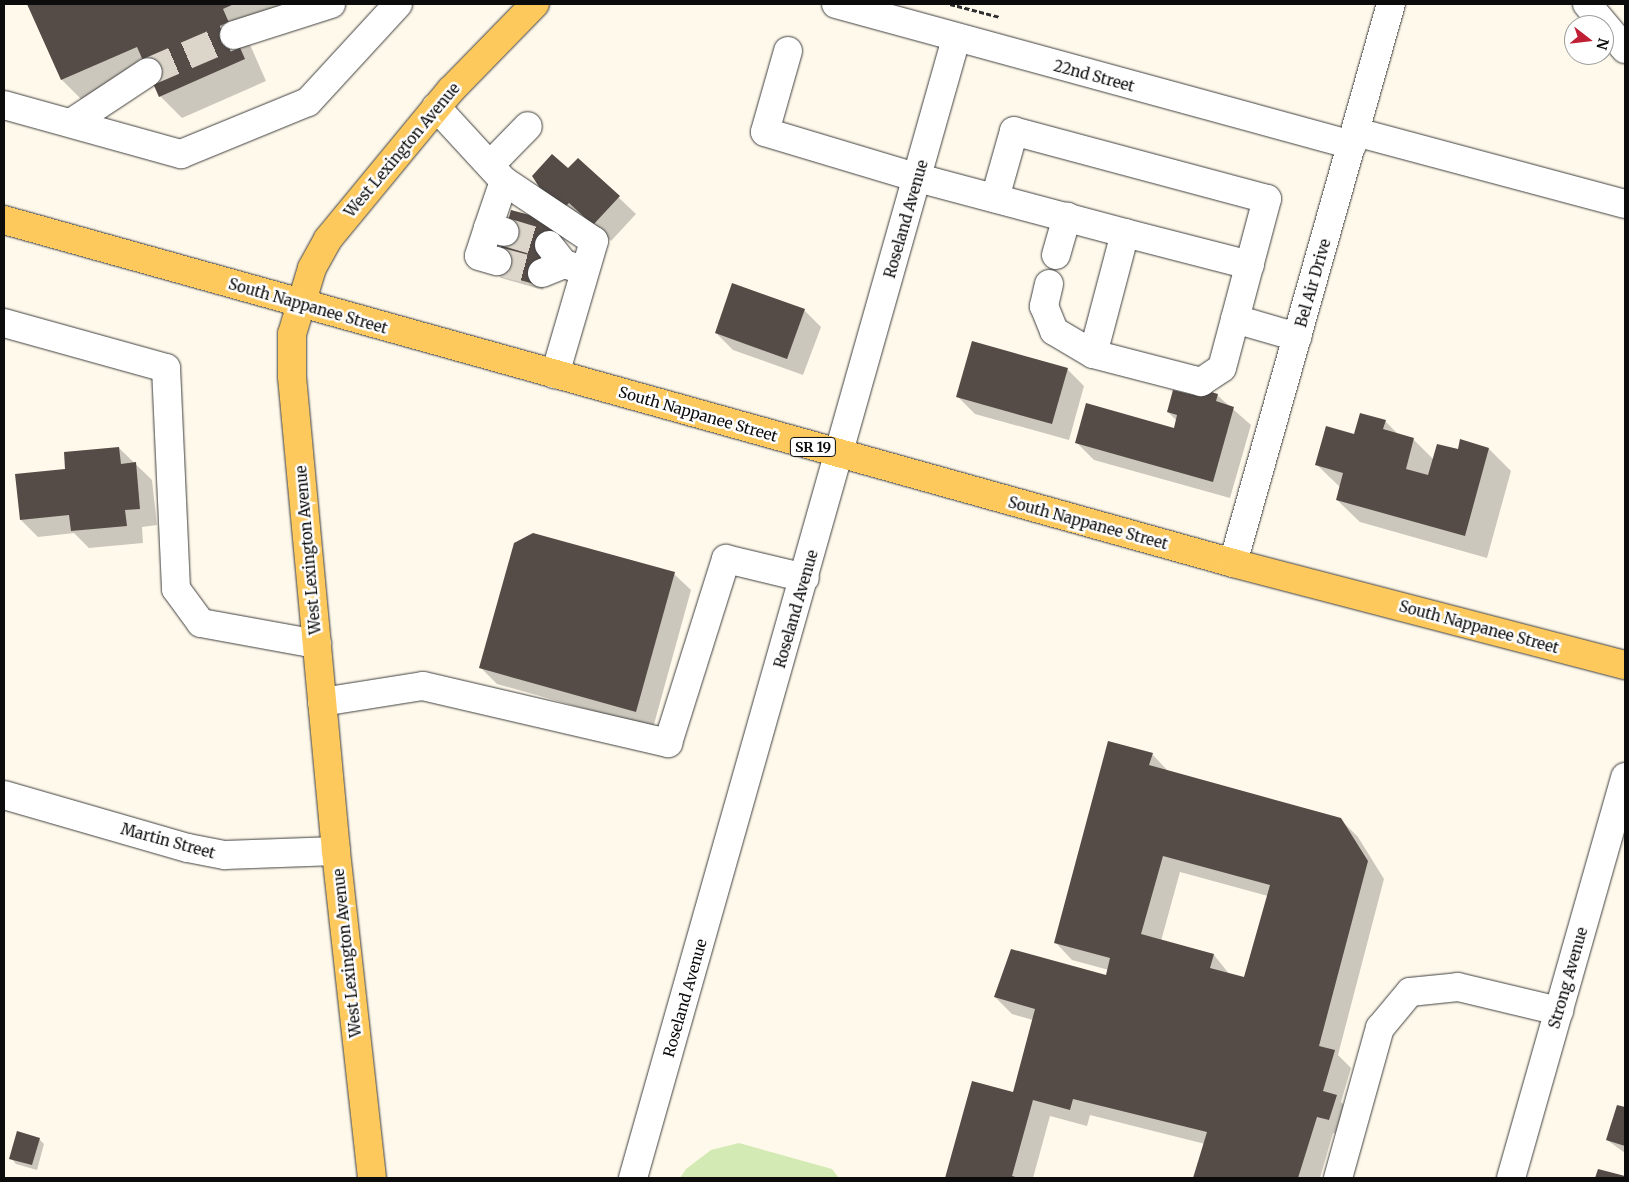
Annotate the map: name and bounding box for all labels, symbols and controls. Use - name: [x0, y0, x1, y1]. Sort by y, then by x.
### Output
- north arrow: [1564, 15, 1614, 65]
- text: N: [1592, 36, 1613, 52]
- street label: 22nd Street: [1052, 57, 1136, 95]
- street label: West Lexington Avenue: [341, 79, 463, 221]
- street label: Roseland Avenue: [881, 158, 931, 280]
- street label: Bel Air Drive: [1292, 237, 1334, 329]
- street label: South Nappanee Street: [226, 275, 390, 337]
- street label: South Nappanee Street: [616, 383, 780, 445]
- road number: SR 19: [789, 436, 837, 458]
- street label: West Lexington Avenue: [292, 465, 324, 635]
- street label: South Nappanee Street: [1006, 493, 1170, 553]
- street label: Roseland Avenue: [771, 548, 821, 670]
- street label: South Nappanee Street: [1397, 597, 1561, 657]
- street label: Martin Street: [119, 820, 217, 862]
- street label: West Lexington Avenue: [329, 868, 365, 1038]
- street label: Strong Avenue: [1545, 925, 1591, 1031]
- street label: Roseland Avenue: [660, 937, 710, 1059]

